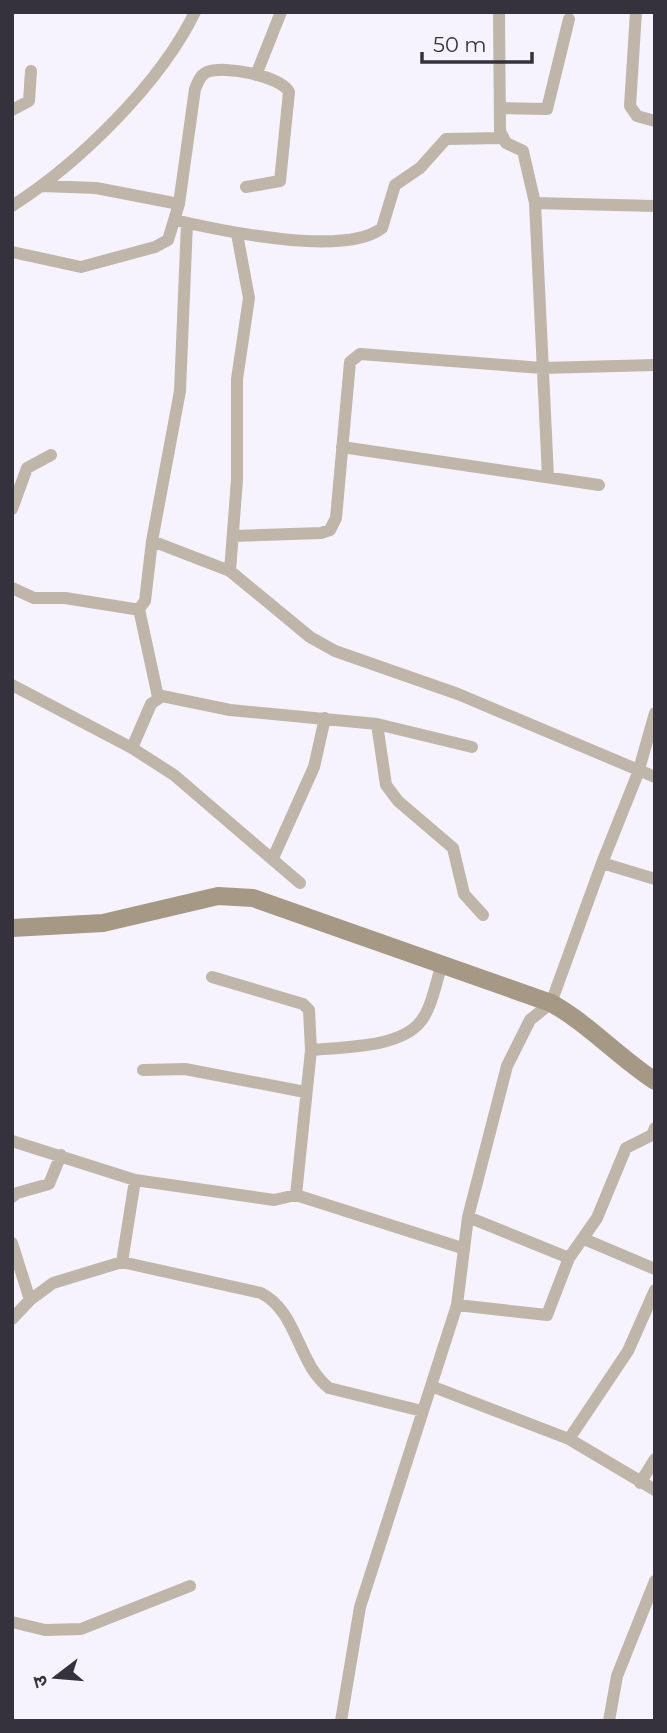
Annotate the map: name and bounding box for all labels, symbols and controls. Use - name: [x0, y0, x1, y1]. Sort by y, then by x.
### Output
- scale bar: [422, 21, 532, 65]
- text: 50 m: [433, 32, 487, 57]
- north arrow: [21, 1642, 91, 1712]
- text: उ: [27, 1672, 53, 1690]

